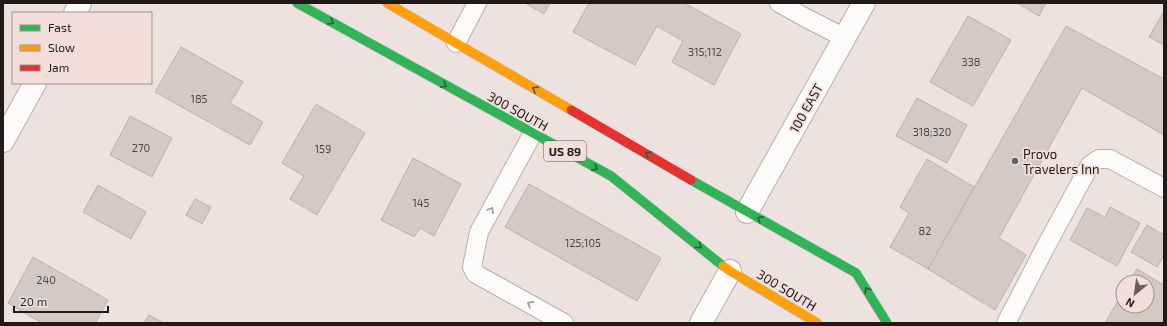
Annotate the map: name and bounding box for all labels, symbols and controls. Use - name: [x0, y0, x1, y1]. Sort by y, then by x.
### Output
- legend: [12, 12, 152, 84]
- one-way arrow: [327, 17, 334, 25]
- text: Fast: [48, 20, 72, 34]
- text: Slow: [48, 40, 75, 54]
- house number: 315;112: [688, 45, 722, 58]
- house number: 338: [962, 55, 980, 68]
- text: Jam: [48, 60, 69, 74]
- street label: 100 EAST: [786, 80, 826, 135]
- one-way arrow: [440, 81, 448, 88]
- one-way arrow: [532, 87, 539, 94]
- street label: 300 SOUTH: [485, 88, 551, 134]
- house number: 185: [191, 92, 208, 105]
- house number: 318;320: [913, 125, 951, 138]
- house number: 270: [132, 141, 150, 154]
- road number: US 89: [544, 141, 586, 161]
- house number: 159: [315, 142, 331, 155]
- place label: Provo Travelers Inn: [1023, 146, 1100, 177]
- one-way arrow: [645, 152, 652, 159]
- marker: Provo Travelers Inn: [1010, 156, 1020, 166]
- one-way arrow: [591, 163, 598, 170]
- house number: 145: [412, 196, 430, 209]
- one-way arrow: [486, 207, 493, 214]
- one-way arrow: [757, 217, 764, 224]
- house number: 82: [919, 224, 931, 237]
- house number: 125;105: [565, 236, 601, 249]
- one-way arrow: [694, 242, 701, 249]
- street label: 300 SOUTH: [754, 266, 820, 314]
- house number: 240: [36, 273, 56, 286]
- north arrow: [1115, 274, 1155, 314]
- one-way arrow: [864, 287, 872, 294]
- scale bar: [14, 288, 108, 314]
- text: 20 m: [20, 294, 47, 308]
- text: N: [1123, 296, 1137, 311]
- one-way arrow: [527, 301, 534, 308]

